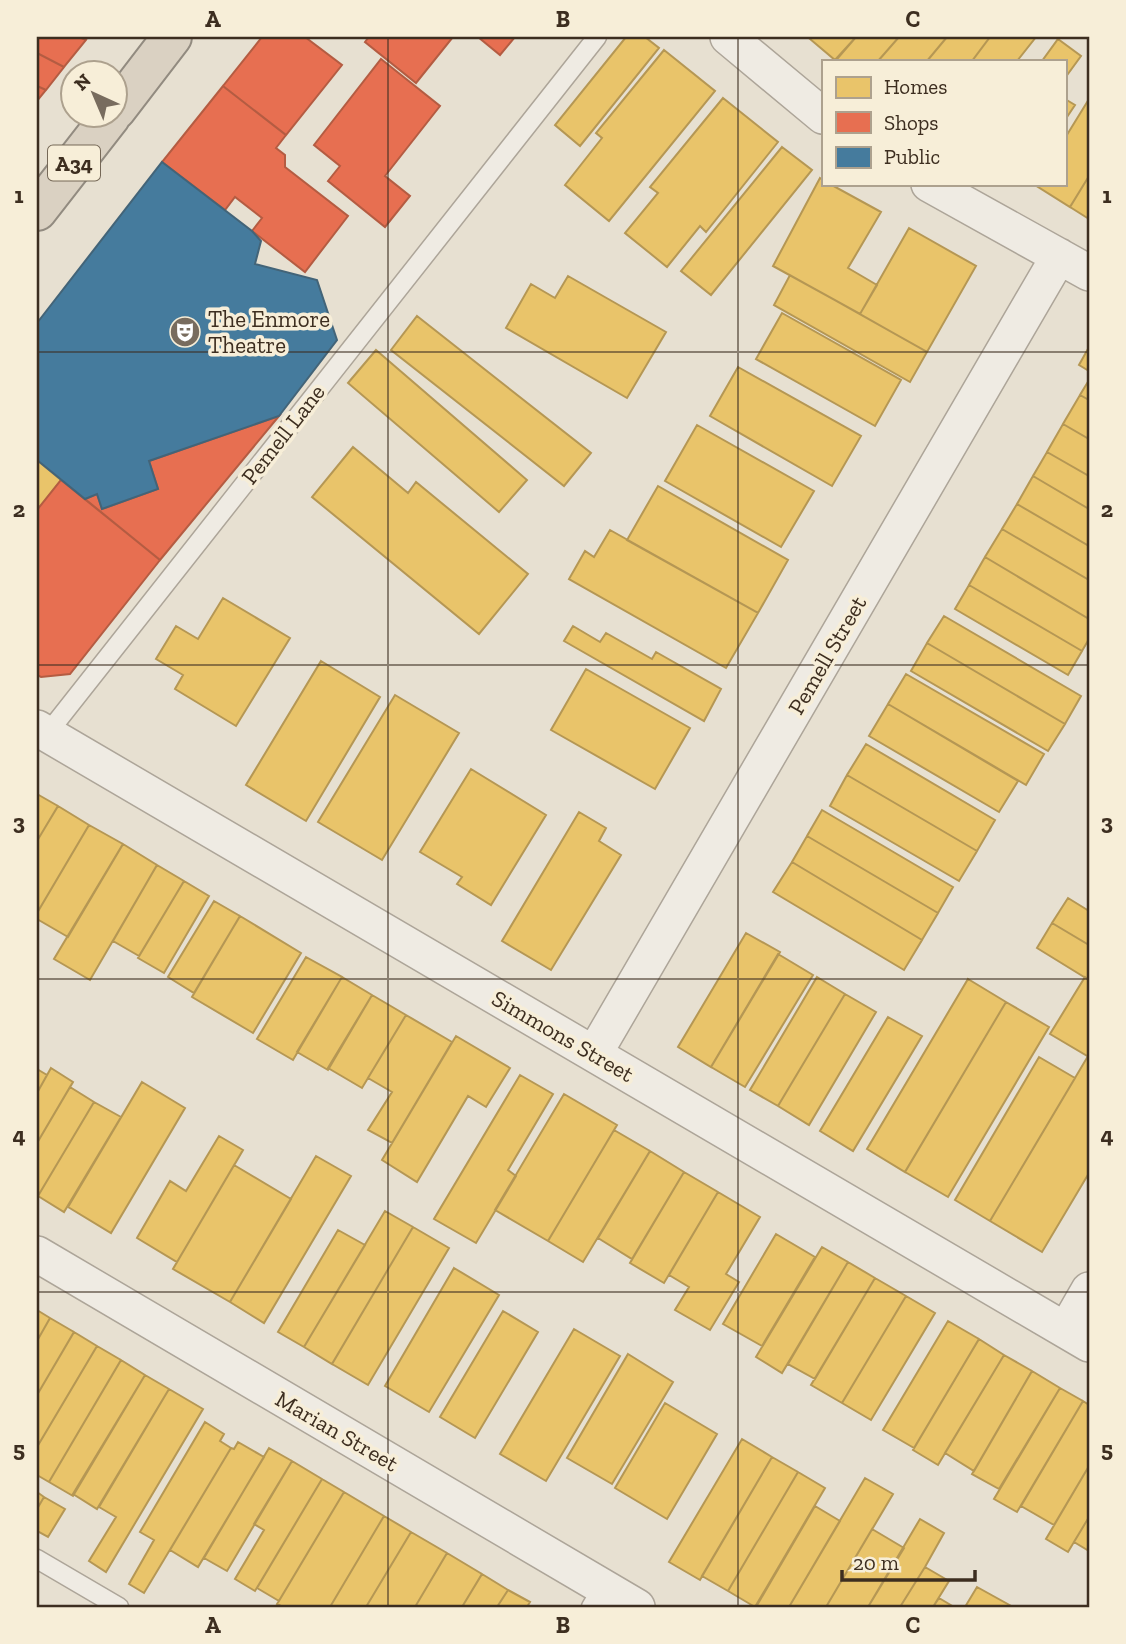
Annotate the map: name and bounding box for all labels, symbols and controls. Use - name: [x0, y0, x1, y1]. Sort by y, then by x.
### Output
- text: A: [205, 5, 221, 33]
- text: B: [556, 5, 570, 33]
- text: C: [906, 5, 920, 33]
- north arrow: [60, 60, 130, 130]
- legend: [822, 60, 1066, 186]
- text: N: [69, 69, 96, 95]
- text: Homes: [884, 74, 947, 99]
- text: Shops: [884, 110, 938, 135]
- text: Public: [884, 144, 940, 169]
- road number: A34: [48, 146, 100, 180]
- text: 1: [14, 181, 24, 209]
- text: 1: [1102, 181, 1112, 209]
- place label: The Enmore Theatre: [208, 305, 330, 359]
- theatre icon: The Enmore Theatre: [168, 315, 202, 349]
- street label: Pemell Lane: [235, 378, 331, 490]
- text: 2: [13, 495, 25, 523]
- text: 2: [1101, 495, 1113, 523]
- street label: Pemell Street: [782, 590, 872, 719]
- text: 3: [13, 808, 25, 836]
- text: 3: [1101, 808, 1113, 836]
- street label: Simmons Street: [487, 984, 639, 1088]
- text: 4: [12, 1121, 26, 1149]
- text: 4: [1100, 1121, 1114, 1149]
- street label: Marian Street: [271, 1385, 404, 1478]
- text: 5: [13, 1435, 25, 1463]
- text: 5: [1101, 1435, 1113, 1463]
- scale bar: [842, 1539, 976, 1583]
- text: 20 m: [853, 1550, 899, 1575]
- text: A: [205, 1611, 221, 1639]
- text: B: [556, 1611, 570, 1639]
- text: C: [906, 1611, 920, 1639]

